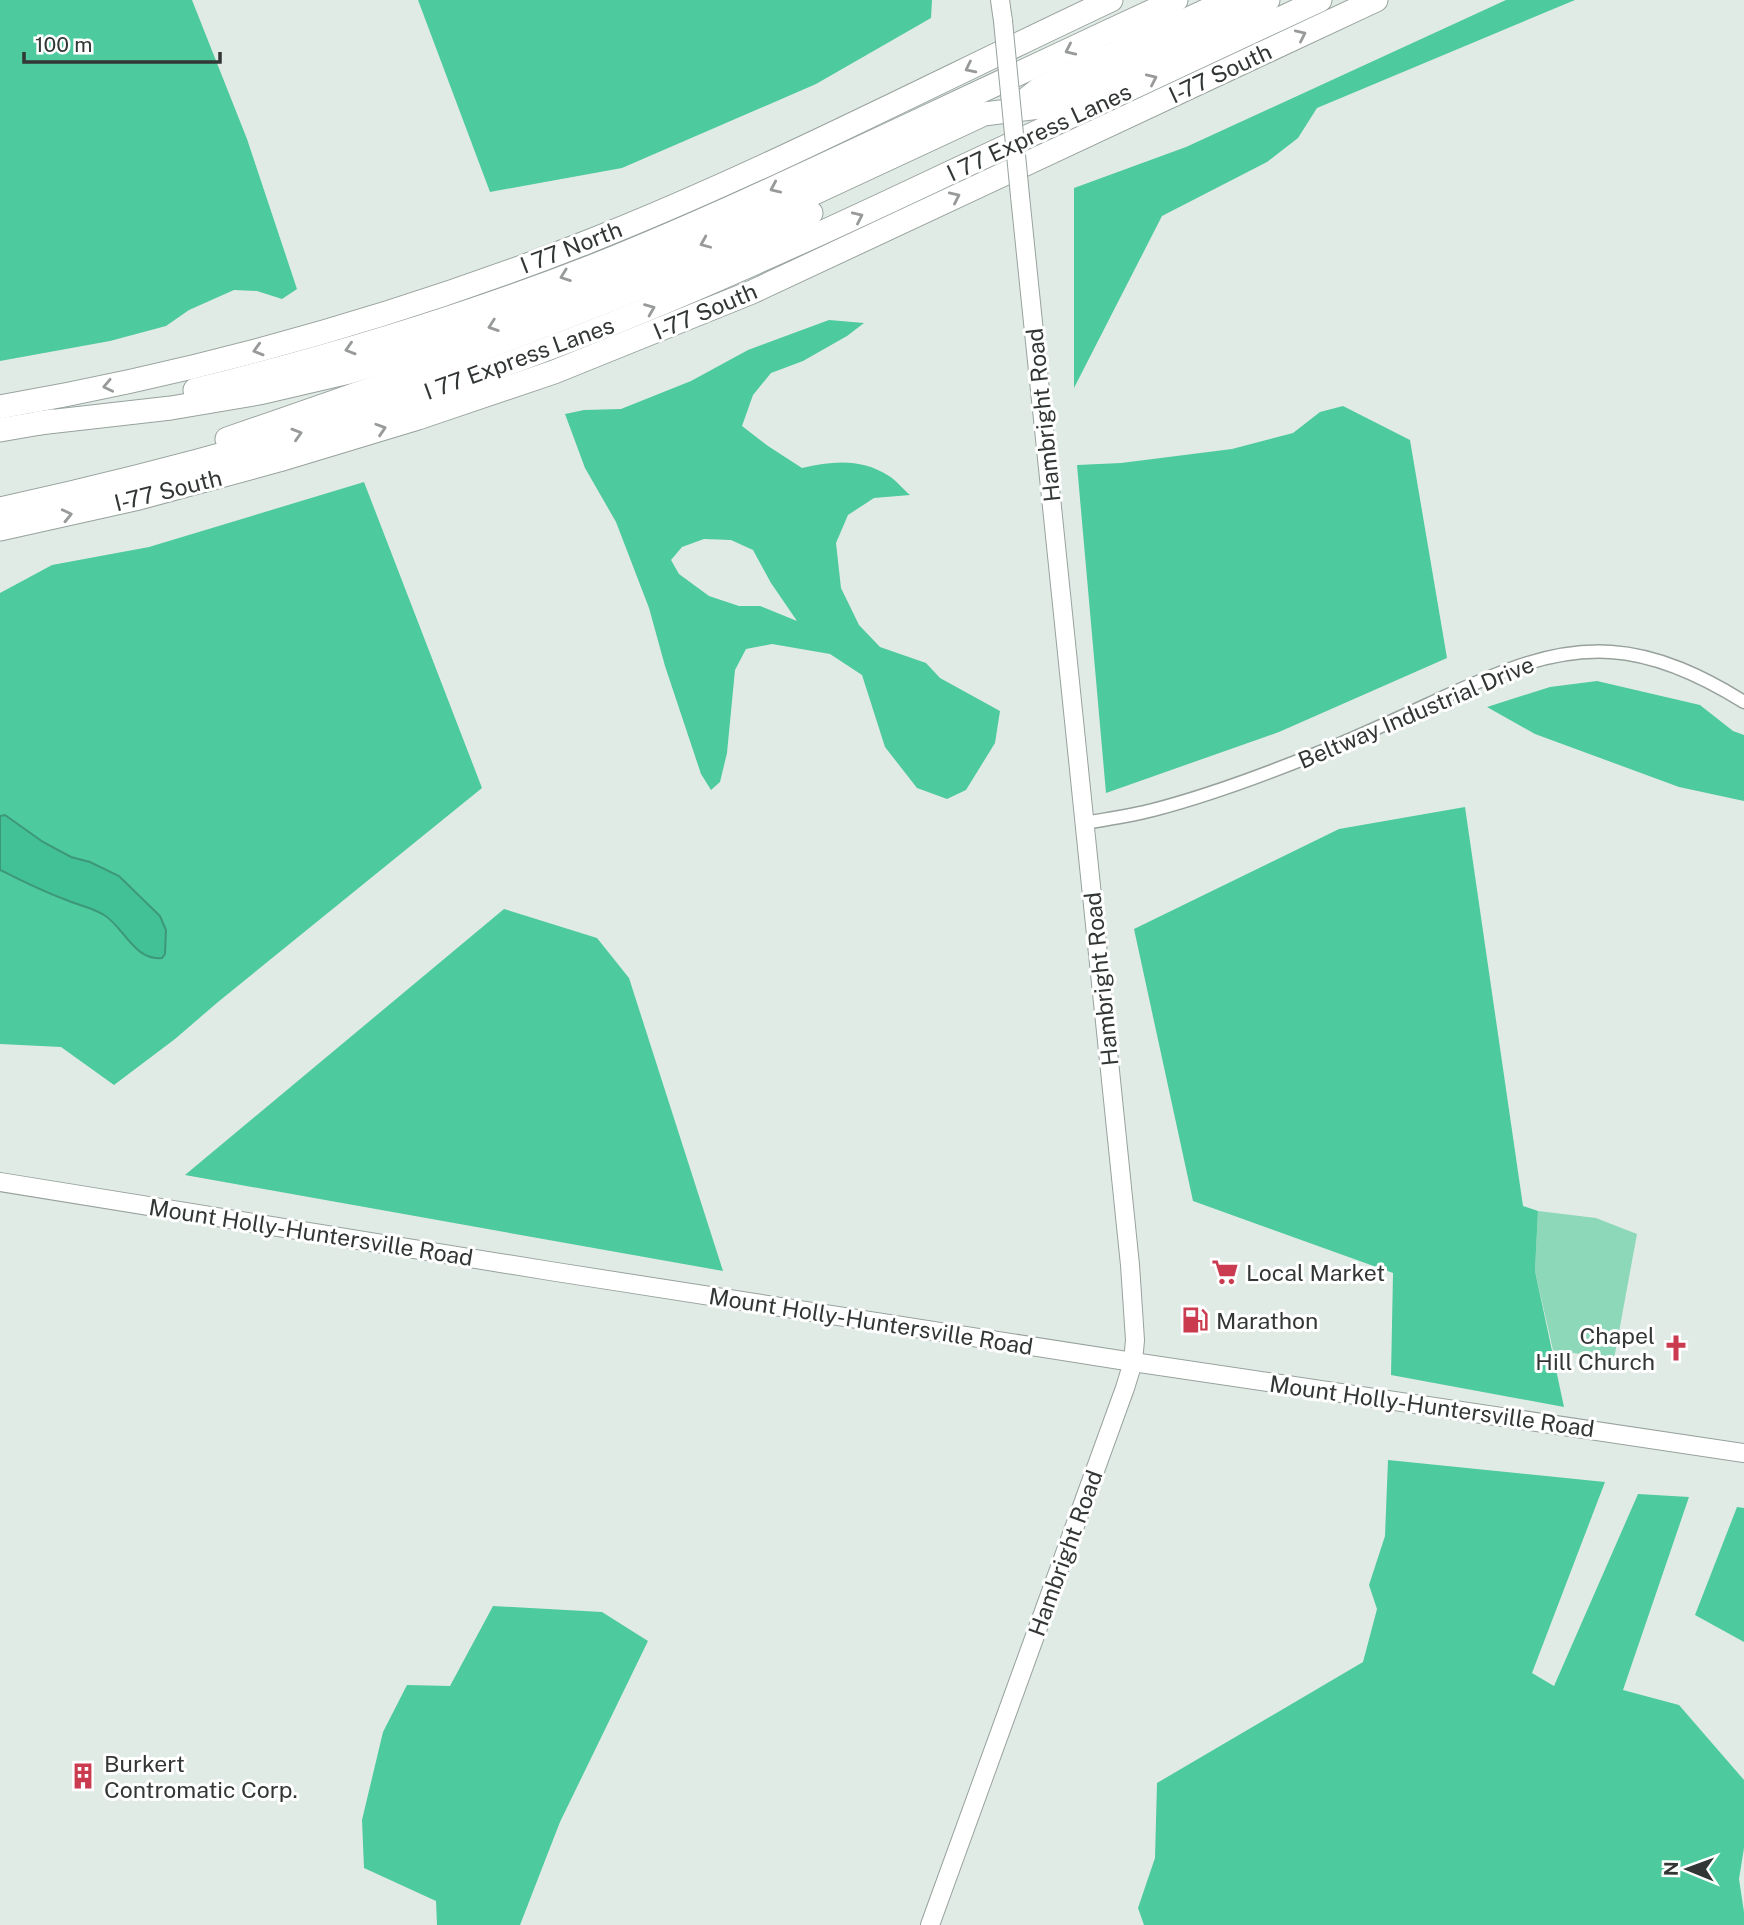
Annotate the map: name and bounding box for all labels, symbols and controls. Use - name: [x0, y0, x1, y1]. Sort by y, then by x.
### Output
- scale bar: [24, 21, 220, 65]
- one-way arrow: [1294, 30, 1306, 44]
- text: 100 m: [35, 32, 92, 57]
- street label: I-77 South: [1164, 38, 1276, 108]
- one-way arrow: [1065, 42, 1077, 56]
- one-way arrow: [965, 60, 977, 74]
- one-way arrow: [1145, 73, 1157, 87]
- street label: I 77 Express Lanes: [943, 77, 1135, 187]
- one-way arrow: [770, 180, 782, 194]
- one-way arrow: [948, 191, 960, 205]
- one-way arrow: [850, 211, 863, 225]
- street label: I 77 North: [516, 215, 626, 279]
- one-way arrow: [699, 235, 711, 249]
- one-way arrow: [560, 268, 572, 282]
- street label: I-77 South: [649, 277, 761, 345]
- one-way arrow: [643, 303, 655, 317]
- street label: I 77 Express Lanes: [420, 311, 618, 405]
- one-way arrow: [487, 318, 499, 332]
- street label: Hambright Road: [1020, 327, 1066, 503]
- one-way arrow: [344, 340, 356, 355]
- one-way arrow: [253, 341, 265, 356]
- one-way arrow: [102, 378, 114, 392]
- one-way arrow: [374, 423, 386, 438]
- one-way arrow: [290, 427, 302, 442]
- street label: I-77 South: [111, 464, 225, 516]
- one-way arrow: [61, 509, 73, 523]
- street label: Beltway Industrial Drive: [1294, 650, 1538, 774]
- street label: Hambright Road: [1078, 891, 1124, 1067]
- street label: Mount Holly-Huntersville Road: [147, 1193, 475, 1271]
- supermarket icon: Local Market: [1210, 1257, 1240, 1287]
- place label: Local Market: [1246, 1259, 1385, 1286]
- street label: Mount Holly-Huntersville Road: [707, 1282, 1035, 1360]
- fuel station icon: Marathon: [1180, 1305, 1210, 1335]
- place label: Marathon: [1216, 1307, 1318, 1334]
- place label: Chapel Hill Church: [1535, 1322, 1655, 1375]
- church icon: Chapel Hill Church: [1661, 1333, 1691, 1363]
- street label: Mount Holly-Huntersville Road: [1268, 1370, 1596, 1442]
- street label: Hambright Road: [1022, 1466, 1108, 1640]
- place label: Burkert Contromatic Corp.: [104, 1750, 298, 1803]
- building icon: Burkert Contromatic Corp.: [68, 1761, 98, 1791]
- north arrow: [1653, 1834, 1723, 1904]
- text: N: [1660, 1861, 1682, 1876]

